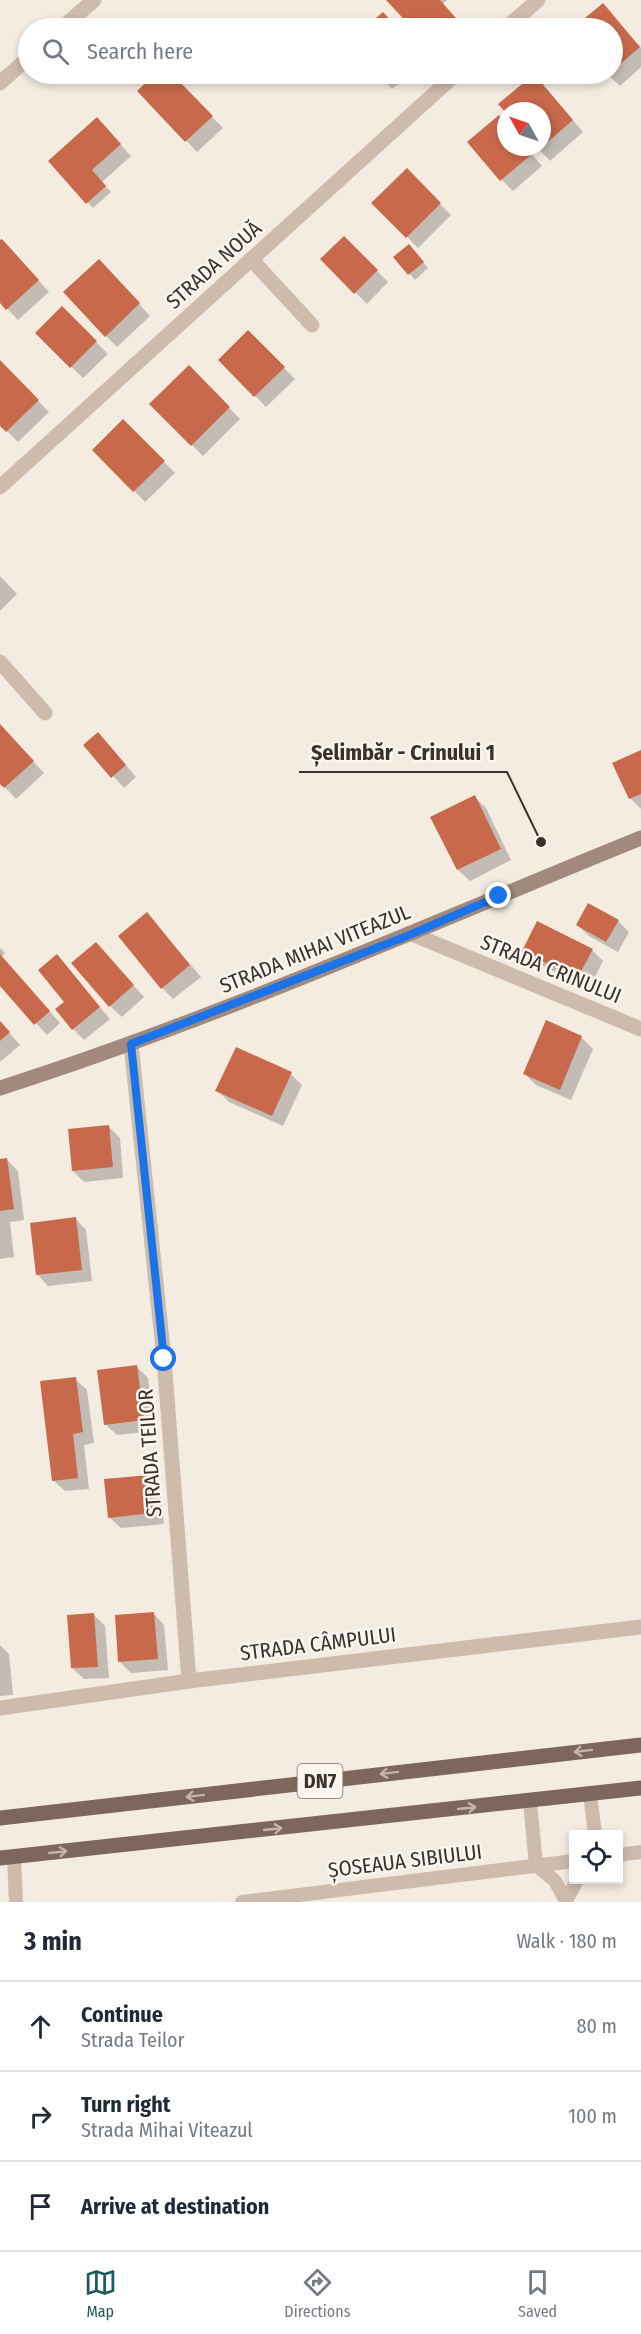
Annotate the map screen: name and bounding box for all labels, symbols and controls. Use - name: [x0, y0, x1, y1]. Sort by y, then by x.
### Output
- search box: [18, 18, 623, 84]
- icon: search: [39, 35, 72, 68]
- text: Search here: [87, 38, 193, 65]
- north arrow: [497, 102, 551, 156]
- street label: STRADA NOUĂ: [161, 215, 267, 315]
- callout: Șelimbăr - Crinului 1: [299, 732, 507, 772]
- text: Șelimbăr - Crinului 1: [311, 739, 495, 767]
- route end: [485, 882, 511, 908]
- street label: STRADA MIHAI VITEAZUL: [216, 899, 415, 999]
- street label: STRADA CRINULUI: [477, 929, 625, 1009]
- route start: [150, 1345, 176, 1371]
- street label: STRADA TEILOR: [133, 1388, 167, 1518]
- street label: STRADA CÂMPULUI: [239, 1622, 397, 1666]
- one-way arrow: [573, 1746, 593, 1757]
- road number: DN7: [298, 1764, 342, 1798]
- one-way arrow: [380, 1768, 400, 1779]
- one-way arrow: [186, 1790, 206, 1801]
- one-way arrow: [456, 1803, 476, 1814]
- one-way arrow: [263, 1823, 282, 1834]
- map controls: [569, 1830, 623, 1884]
- button: locate: [569, 1830, 623, 1884]
- street label: ȘOSEAUA SIBIULUI: [327, 1839, 483, 1883]
- one-way arrow: [48, 1846, 68, 1857]
- text: 3 min: [24, 1926, 82, 1957]
- text: Walk · 180 m: [516, 1929, 617, 1953]
- text: Continue: [81, 2001, 163, 2028]
- icon: ahead: [24, 2010, 57, 2043]
- text: 80 m: [577, 2014, 617, 2038]
- text: Strada Teilor: [81, 2028, 185, 2052]
- text: Turn right: [81, 2091, 170, 2118]
- icon: right: [24, 2100, 57, 2133]
- text: 100 m: [568, 2104, 617, 2128]
- text: Strada Mihai Viteazul: [81, 2118, 253, 2142]
- icon: arrive: [24, 2190, 57, 2223]
- text: Arrive at destination: [81, 2193, 269, 2220]
- tab: Map: [84, 2266, 117, 2321]
- tab: Directions: [284, 2266, 351, 2321]
- tab: Saved: [518, 2266, 557, 2321]

